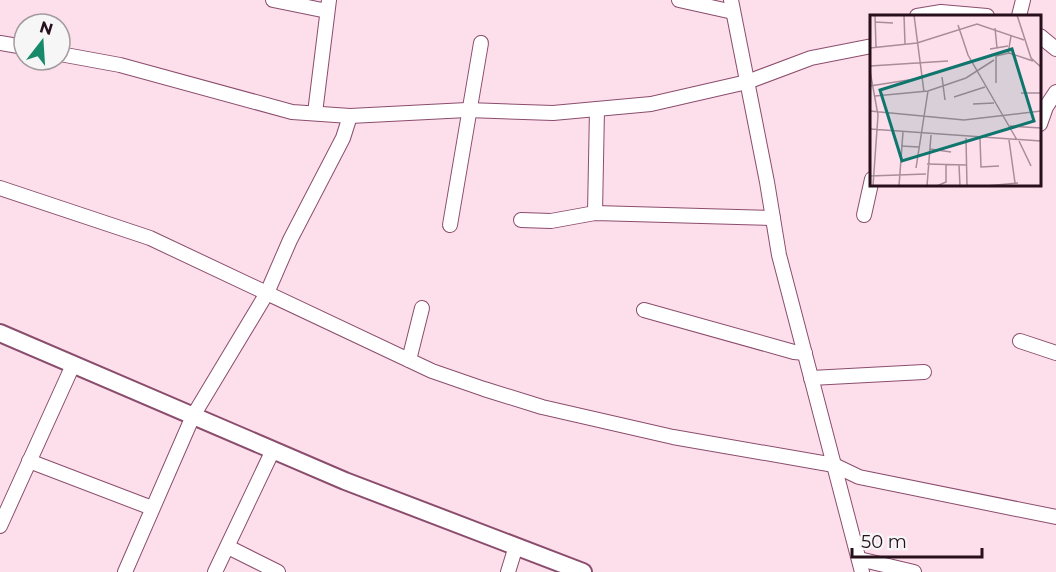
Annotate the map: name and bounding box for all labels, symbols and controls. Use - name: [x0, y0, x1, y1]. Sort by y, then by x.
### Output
- north arrow: [12, 12, 72, 72]
- inset map: [870, 15, 1041, 186]
- text: N: [37, 17, 55, 39]
- scale bar: [852, 521, 982, 559]
- text: 50 m: [861, 531, 907, 553]

